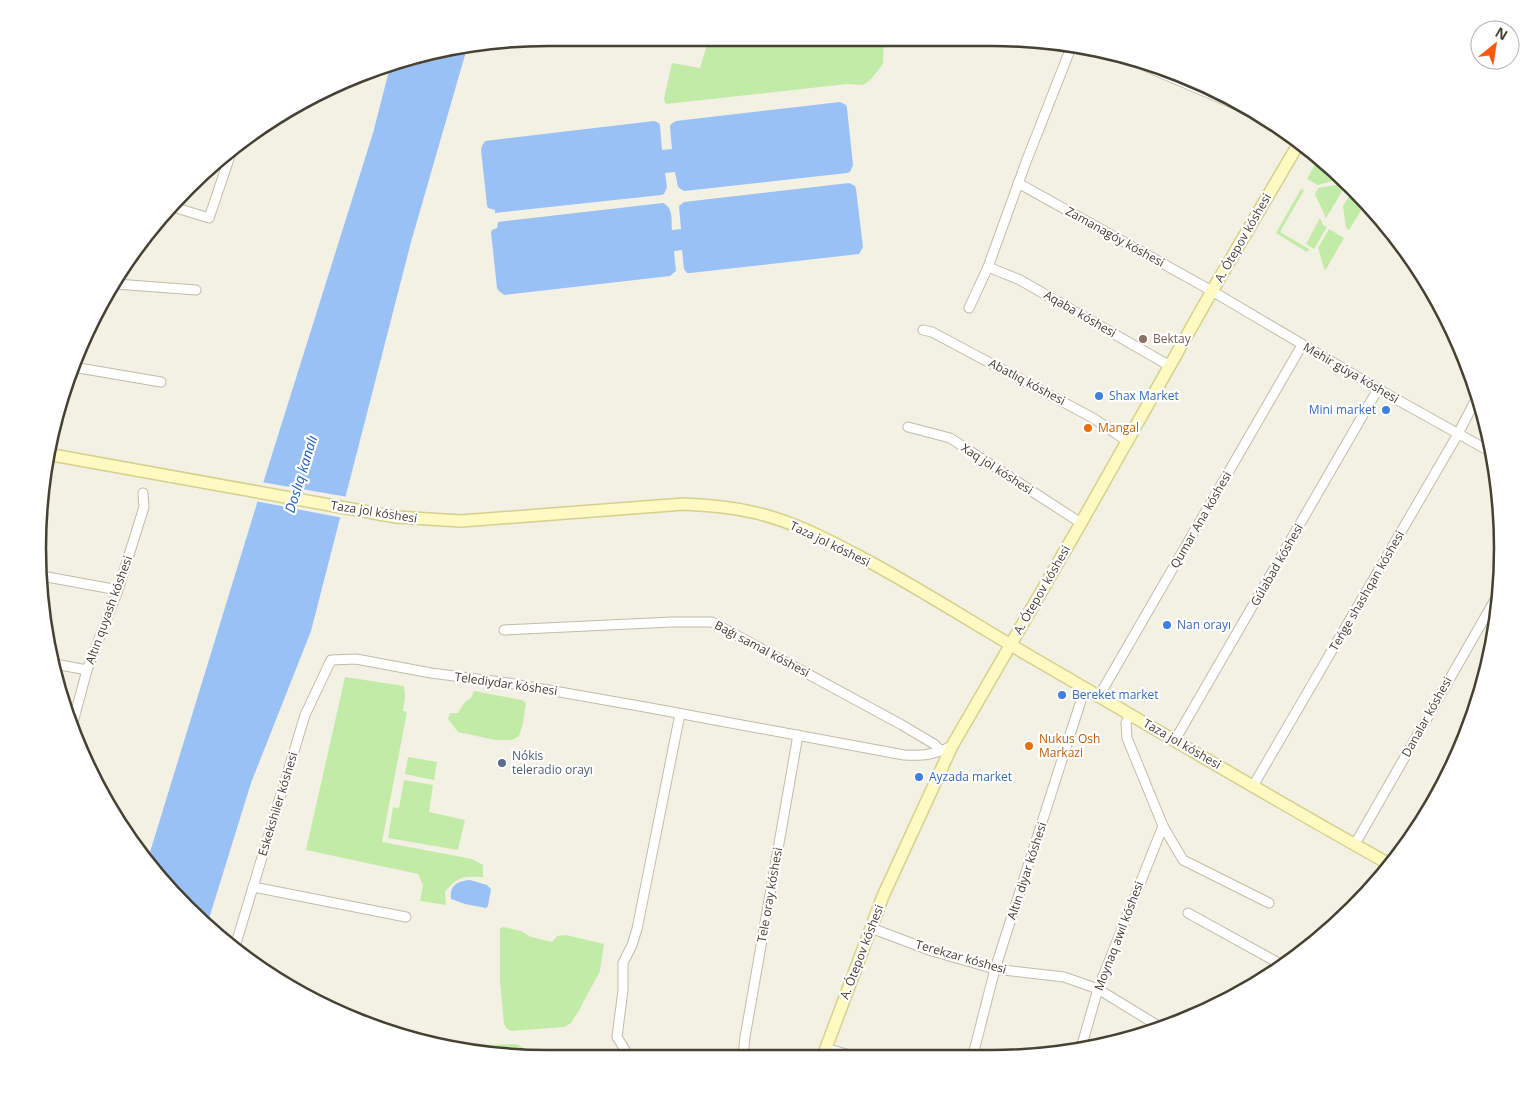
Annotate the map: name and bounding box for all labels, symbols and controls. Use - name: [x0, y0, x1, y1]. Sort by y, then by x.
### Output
- north arrow: [1470, 20, 1520, 70]
- text: N: [1492, 22, 1511, 44]
- street label: A. Ótepov kóshesi: [1210, 190, 1275, 285]
- street label: Zamanagóy kóshesi: [1063, 202, 1168, 271]
- street label: Aqaba kóshesi: [1041, 286, 1119, 341]
- place label: Bektay: [1153, 330, 1192, 347]
- marker: Bektay: [1137, 333, 1149, 345]
- street label: Mehir gúyа kóshesi: [1300, 338, 1402, 407]
- street label: Abatlıq kóshesi: [986, 354, 1069, 409]
- place label: Shax Market: [1109, 387, 1179, 404]
- marker: Shax Market: [1093, 390, 1105, 402]
- place label: Mini market: [1309, 401, 1376, 418]
- marker: Mini market: [1380, 404, 1392, 416]
- place label: Mangal: [1098, 419, 1139, 436]
- marker: Mangal: [1082, 422, 1094, 434]
- water label: Doslıq kanalı: [280, 432, 321, 515]
- street label: Xaq jol kóshesi: [958, 439, 1037, 498]
- street label: Qumar Ana kóshesi: [1166, 468, 1235, 571]
- street label: Taza jol kóshesi: [330, 496, 418, 527]
- street label: Taza jol kóshesi: [787, 517, 873, 570]
- street label: Gúlabad kóshesi: [1246, 521, 1307, 609]
- street label: Teńge shashqan kóshesi: [1325, 527, 1408, 654]
- street label: A. Ótepov kóshesi: [1009, 542, 1074, 637]
- street label: Altın quyash kóshesi: [81, 553, 136, 666]
- street label: Baǵı samal kóshesi: [712, 616, 813, 681]
- place label: Nan orayı: [1177, 616, 1231, 633]
- marker: Nan orayı: [1161, 619, 1173, 631]
- street label: Telediydar kóshesi: [454, 668, 559, 699]
- street label: Danalar kóshesi: [1398, 674, 1456, 760]
- place label: Bereket market: [1072, 686, 1159, 703]
- marker: Bereket market: [1056, 689, 1068, 701]
- street label: Taza jol kóshesi: [1140, 714, 1224, 773]
- place label: Nukus Osh Markazi: [1039, 730, 1100, 761]
- marker: Nukus Osh Markazi: [1023, 740, 1035, 752]
- place label: Nókis teleradio orayı: [512, 747, 593, 778]
- street label: Eskekshiler kóshesi: [254, 750, 301, 858]
- marker: Nókis teleradio orayı: [496, 757, 508, 769]
- place label: Ayzada market: [929, 768, 1012, 785]
- marker: Ayzada market: [913, 771, 925, 783]
- street label: Altın diyar kóshesi: [1003, 820, 1050, 922]
- street label: Tele oray kóshesi: [753, 846, 786, 944]
- street label: Moynaq awıl kóshesi: [1090, 879, 1147, 993]
- street label: A. Ótepov kóshesi: [836, 902, 887, 1002]
- street label: Terekzar kóshesi: [914, 935, 1009, 978]

